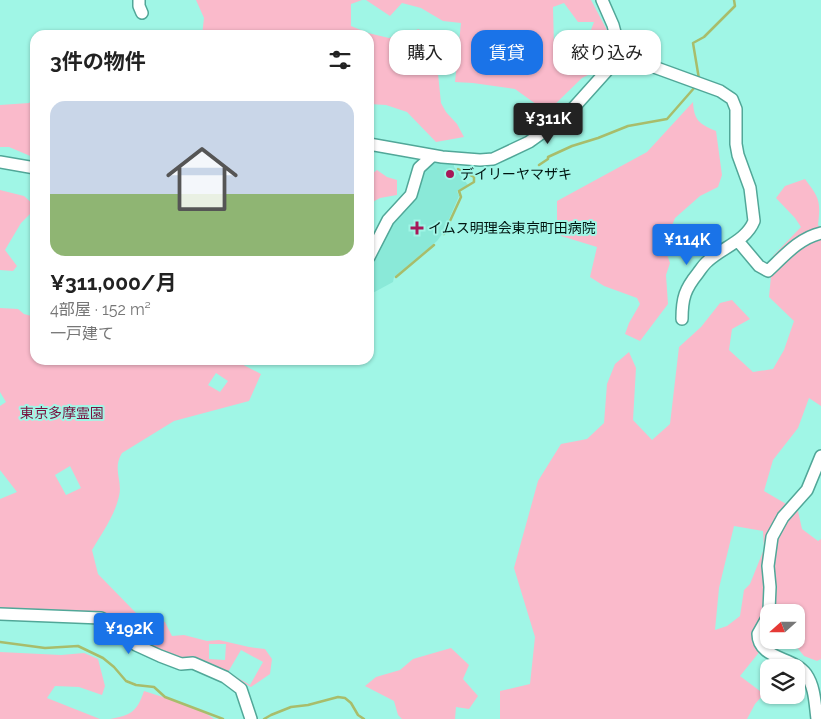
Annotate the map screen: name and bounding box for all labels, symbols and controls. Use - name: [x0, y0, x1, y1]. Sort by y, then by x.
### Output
- chip: 購入: [389, 30, 461, 75]
- chip: 賃貸: [471, 30, 543, 75]
- chip: 絞り込み: [553, 30, 661, 75]
- icon: filters: [326, 46, 354, 74]
- text: 3件の物件: [50, 49, 146, 74]
- pin: ¥311K: [513, 102, 583, 145]
- text: ¥311K: [525, 109, 571, 128]
- icon: home: [157, 134, 247, 224]
- place label: デイリーヤマザキ: [460, 166, 572, 182]
- marker: デイリーヤマザキ: [444, 168, 456, 180]
- place label: イムス明理会東京町田病院: [428, 220, 596, 236]
- marker: イムス明理会東京町田病院: [410, 221, 424, 235]
- pin: ¥114K: [652, 224, 722, 266]
- text: ¥114K: [663, 230, 711, 249]
- text: ¥311,000/月: [50, 270, 176, 295]
- text: 4部屋 · 152 m²: [50, 300, 151, 319]
- text: 一戸建て: [50, 324, 114, 343]
- park label: 東京多摩霊園: [20, 405, 104, 421]
- north arrow: [760, 604, 805, 649]
- map controls: [760, 604, 805, 704]
- pin: ¥192K: [94, 612, 164, 655]
- text: ¥192K: [105, 619, 153, 638]
- button: layers: [760, 659, 805, 704]

